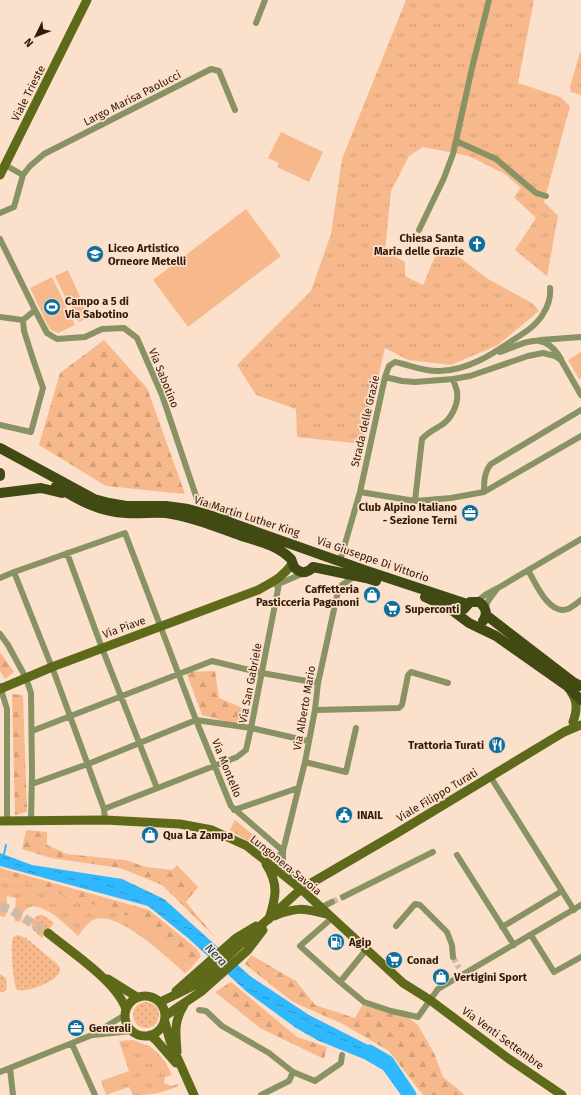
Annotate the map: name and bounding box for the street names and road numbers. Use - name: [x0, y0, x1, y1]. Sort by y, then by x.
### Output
- street label: Viale Trieste: [9, 63, 48, 123]
- street label: Largo Marisa Paolucci: [81, 68, 183, 129]
- street label: Via Sabotino: [146, 347, 181, 410]
- street label: Strada delle Grazie: [349, 374, 382, 468]
- street label: Via Martin Luther King: [192, 493, 302, 540]
- street label: Via Giuseppe Di Vittorio: [315, 534, 431, 585]
- street label: Via Piave: [101, 614, 147, 641]
- street label: Via San Gabriele: [236, 642, 265, 724]
- street label: Via Alberto Mario: [291, 665, 318, 752]
- street label: Via Montello: [209, 737, 244, 799]
- street label: Viale Filippo Turati: [394, 766, 480, 825]
- street label: Lungonera Savoia: [247, 833, 324, 898]
- street label: Via Venti Settembre: [459, 1004, 546, 1072]

